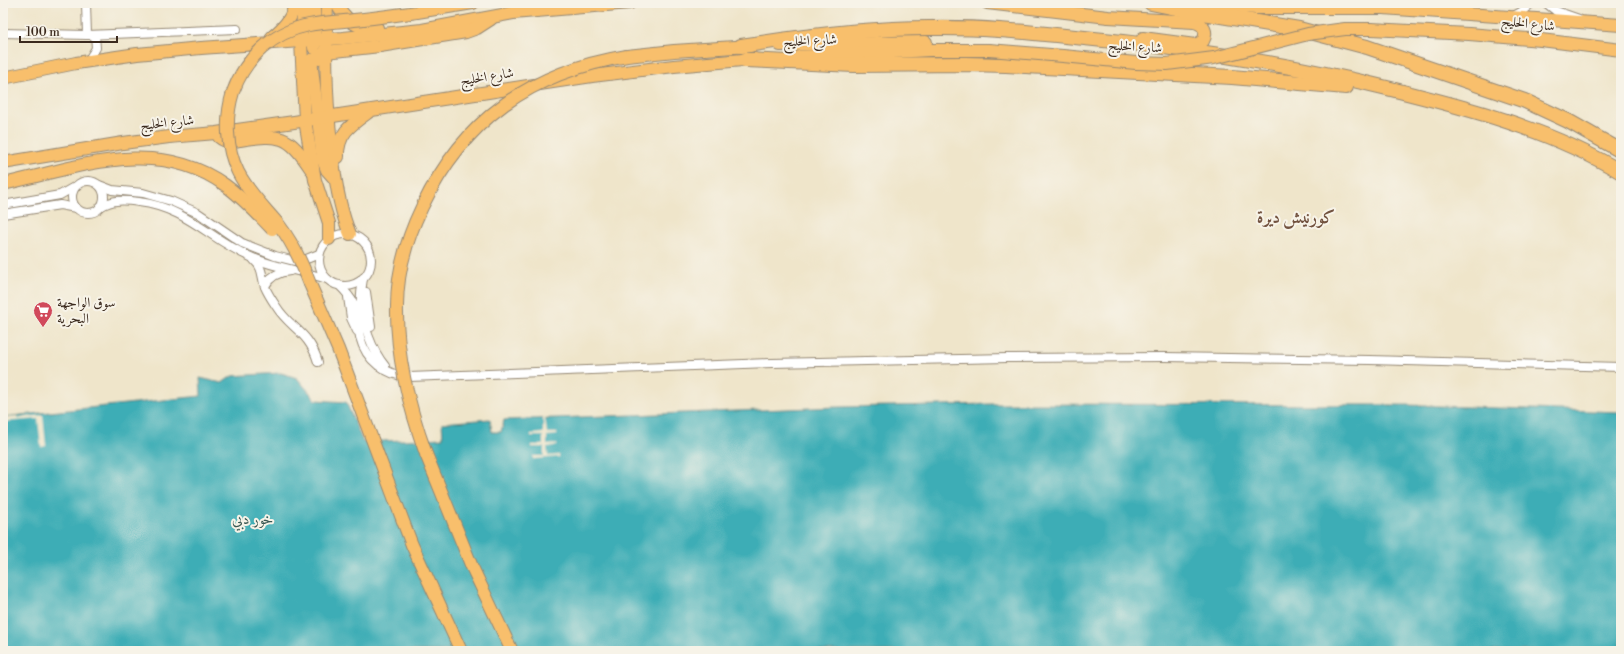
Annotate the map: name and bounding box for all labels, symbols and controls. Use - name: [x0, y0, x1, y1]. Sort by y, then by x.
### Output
- street label: شارع الخليج: [1500, 12, 1556, 39]
- scale bar: [20, 18, 117, 44]
- text: 100 m: [26, 25, 60, 40]
- street label: شارع الخليج: [782, 31, 838, 54]
- street label: شارع الخليج: [1107, 37, 1163, 60]
- street label: شارع الخليج: [459, 64, 516, 93]
- street label: شارع الخليج: [139, 111, 195, 138]
- district label: كورنيش ديرة: [1257, 206, 1335, 229]
- place label: سوق الواجهة البحرية: [57, 294, 116, 328]
- supermarket icon: سوق الواجهة البحرية: [32, 300, 54, 328]
- water label: خور دبي: [232, 510, 274, 531]

